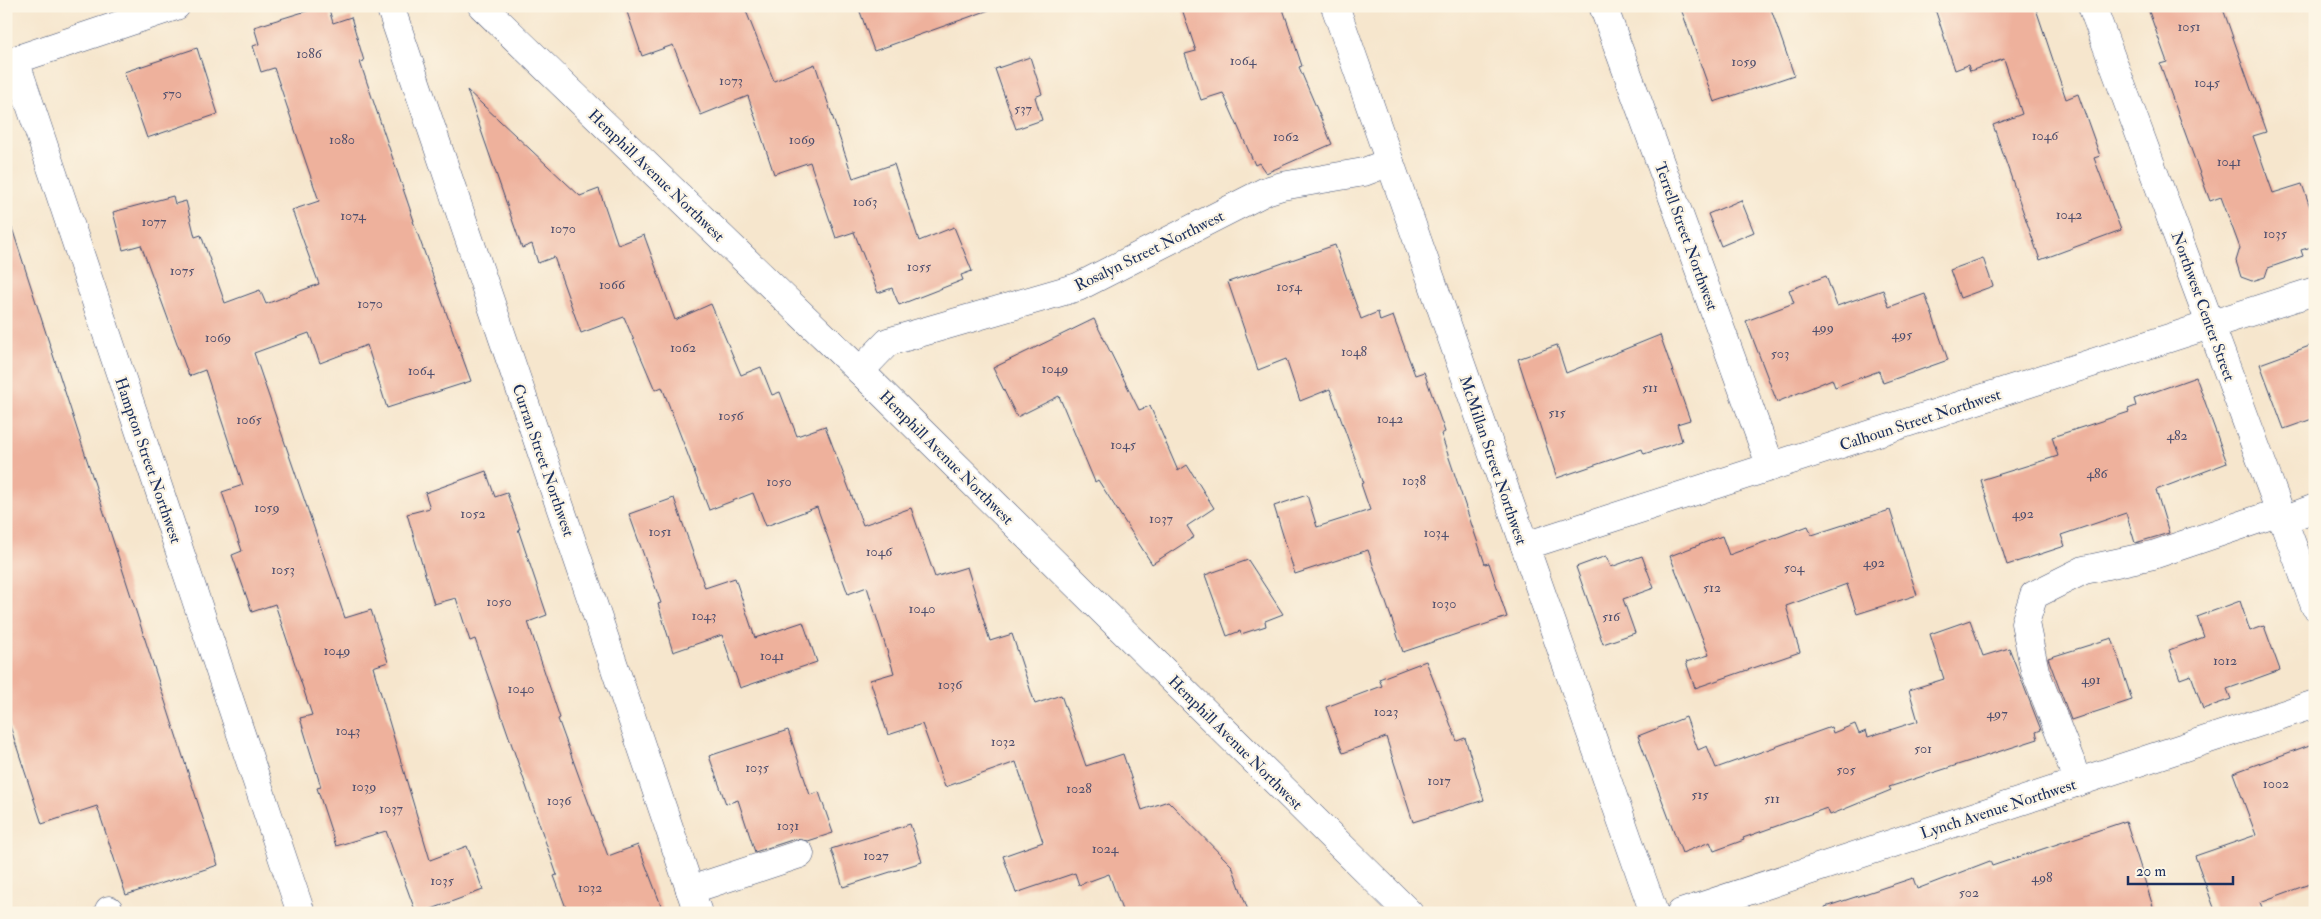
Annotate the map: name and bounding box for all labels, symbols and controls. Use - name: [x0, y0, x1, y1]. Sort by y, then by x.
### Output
- house number: 1051: [2177, 18, 2201, 35]
- house number: 1086: [296, 45, 323, 62]
- house number: 1064: [1230, 52, 1258, 69]
- house number: 1059: [1731, 53, 1757, 70]
- house number: 1073: [719, 72, 743, 89]
- house number: 1045: [2194, 74, 2221, 91]
- house number: 570: [162, 85, 182, 102]
- house number: 537: [1014, 100, 1033, 117]
- street label: Hemphill Avenue Northwest: [583, 105, 729, 247]
- house number: 1046: [2032, 127, 2059, 144]
- house number: 1062: [1273, 128, 1299, 145]
- house number: 1080: [329, 131, 355, 148]
- house number: 1069: [789, 131, 815, 148]
- house number: 1041: [2217, 153, 2241, 170]
- street label: Terrell Street Northwest: [1650, 159, 1722, 313]
- house number: 1063: [853, 193, 877, 210]
- street label: Rosalyn Street Northwest: [1071, 206, 1227, 296]
- house number: 1042: [2056, 206, 2082, 223]
- house number: 1074: [340, 207, 367, 224]
- house number: 1077: [142, 213, 167, 230]
- house number: 1070: [550, 220, 576, 237]
- house number: 1035: [2263, 225, 2288, 242]
- street label: Northwest Center Street: [2167, 229, 2239, 384]
- house number: 1055: [907, 258, 932, 275]
- house number: 1075: [170, 262, 195, 279]
- house number: 1066: [599, 276, 626, 293]
- house number: 1054: [1276, 278, 1303, 295]
- house number: 1070: [357, 295, 383, 312]
- house number: 499: [1812, 319, 1834, 336]
- house number: 495: [1892, 326, 1913, 343]
- house number: 1069: [205, 329, 231, 346]
- house number: 1062: [670, 339, 696, 356]
- house number: 1048: [1341, 343, 1368, 360]
- house number: 503: [1771, 345, 1789, 362]
- house number: 1049: [1042, 360, 1068, 377]
- house number: 1064: [408, 362, 436, 379]
- street label: McMillan Street Northwest: [1455, 373, 1531, 548]
- street label: Hampton Street Northwest: [109, 375, 186, 546]
- house number: 511: [1642, 379, 1658, 396]
- street label: Curran Street Northwest: [508, 381, 579, 539]
- street label: Calhoun Street Northwest: [1837, 384, 2003, 455]
- street label: Hemphill Avenue Northwest: [874, 386, 1018, 530]
- house number: 515: [1548, 404, 1566, 421]
- house number: 1056: [718, 407, 745, 424]
- house number: 1042: [1377, 410, 1403, 427]
- house number: 1065: [236, 411, 262, 428]
- house number: 482: [2166, 427, 2188, 444]
- house number: 1045: [1110, 436, 1137, 453]
- house number: 486: [2086, 465, 2109, 482]
- house number: 1038: [1402, 472, 1426, 489]
- house number: 1050: [766, 473, 792, 490]
- house number: 1059: [254, 499, 280, 516]
- house number: 1052: [460, 505, 486, 522]
- house number: 492: [2012, 505, 2034, 522]
- house number: 1037: [1149, 510, 1174, 527]
- house number: 1051: [648, 523, 672, 540]
- house number: 1034: [1424, 524, 1450, 541]
- house number: 1046: [866, 543, 893, 560]
- house number: 492: [1863, 554, 1885, 571]
- house number: 504: [1784, 559, 1806, 576]
- house number: 1053: [271, 561, 295, 578]
- house number: 512: [1703, 579, 1721, 596]
- house number: 1050: [486, 593, 512, 610]
- house number: 1030: [1432, 595, 1456, 612]
- house number: 1040: [909, 600, 935, 617]
- house number: 1043: [692, 607, 716, 624]
- house number: 516: [1602, 608, 1621, 625]
- house number: 1049: [324, 642, 350, 659]
- house number: 1041: [760, 647, 784, 664]
- house number: 1012: [2213, 652, 2237, 669]
- street label: Hemphill Avenue Northwest: [1163, 671, 1307, 815]
- house number: 491: [2081, 671, 2101, 688]
- house number: 1036: [938, 676, 963, 693]
- house number: 1040: [508, 680, 534, 697]
- house number: 1023: [1374, 703, 1398, 720]
- house number: 497: [1986, 705, 2008, 722]
- house number: 1043: [336, 722, 360, 739]
- house number: 1032: [991, 733, 1015, 750]
- house number: 501: [1914, 740, 1932, 757]
- house number: 1035: [745, 759, 770, 776]
- house number: 505: [1836, 761, 1857, 778]
- house number: 1017: [1427, 772, 1451, 789]
- street label: Lynch Avenue Northwest: [1918, 774, 2079, 844]
- house number: 1002: [2263, 775, 2289, 792]
- house number: 1039: [352, 778, 376, 795]
- house number: 1028: [1066, 780, 1092, 797]
- house number: 515: [1691, 786, 1709, 803]
- house number: 511: [1764, 790, 1780, 807]
- house number: 1036: [547, 792, 572, 809]
- house number: 1037: [379, 800, 404, 817]
- house number: 1031: [777, 817, 799, 834]
- house number: 1024: [1092, 840, 1120, 857]
- house number: 1027: [863, 847, 889, 864]
- scale bar: [2128, 854, 2234, 886]
- text: 20 m: [2136, 862, 2166, 881]
- house number: 498: [2031, 869, 2053, 886]
- house number: 1035: [430, 872, 455, 889]
- house number: 1032: [578, 879, 602, 896]
- house number: 502: [1959, 884, 1979, 901]

